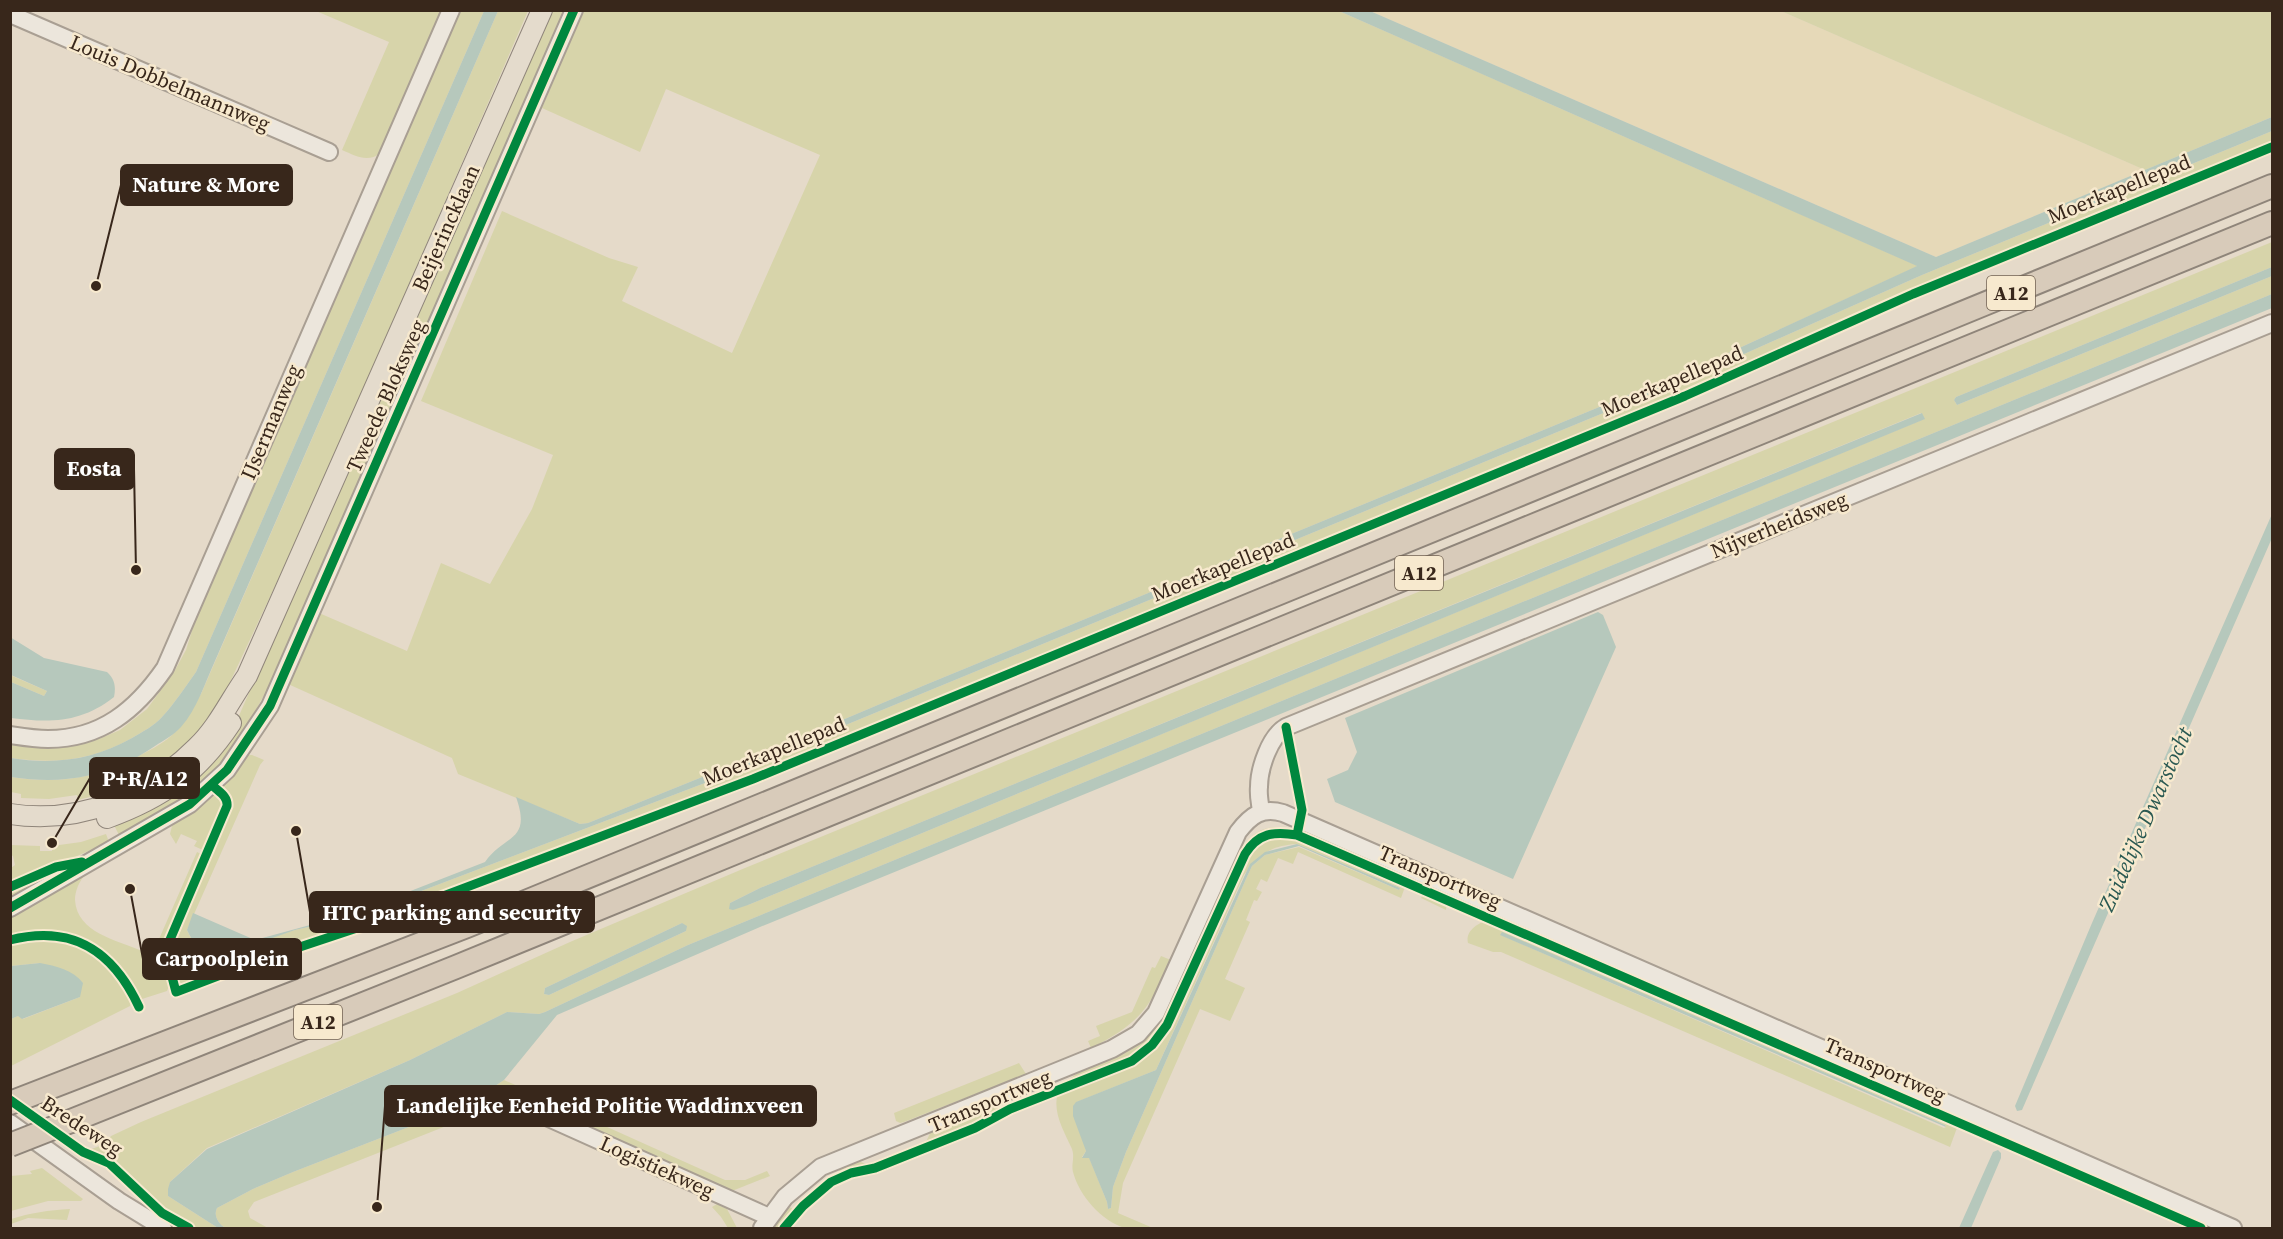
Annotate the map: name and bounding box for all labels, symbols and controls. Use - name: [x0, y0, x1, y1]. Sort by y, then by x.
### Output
- street label: Louis Dobbelmannweg: [66, 27, 275, 138]
- street label: Moerkapellepad: [2043, 147, 2195, 230]
- street label: Beijerincklaan: [405, 159, 487, 296]
- callout: Nature & More: [121, 165, 292, 205]
- text: Nature & More: [132, 169, 280, 199]
- road number: A12: [1987, 276, 2035, 310]
- street label: Tweede Bloksweg: [339, 315, 432, 477]
- street label: Moerkapellepad: [1596, 338, 1747, 424]
- street label: IJsermanweg: [233, 360, 308, 484]
- callout: Eosta: [55, 449, 134, 489]
- text: Eosta: [67, 453, 122, 483]
- street label: Nijverheidsweg: [1706, 484, 1852, 565]
- street label: Moerkapellepad: [1147, 525, 1299, 608]
- road number: A12: [1395, 556, 1443, 590]
- street label: Moerkapellepad: [698, 709, 850, 792]
- water label: Zuidelijke Dwarstocht: [2091, 722, 2199, 917]
- callout: P+R/A12: [90, 758, 199, 798]
- text: P+R/A12: [102, 763, 188, 793]
- street label: Transportweg: [1375, 838, 1506, 915]
- callout: HTC parking and security: [310, 892, 594, 932]
- text: HTC parking and security: [322, 897, 582, 927]
- callout: Carpoolplein: [143, 939, 301, 979]
- text: Carpoolplein: [155, 943, 289, 973]
- road number: A12: [294, 1005, 342, 1039]
- street label: Transportweg: [1820, 1030, 1951, 1109]
- street label: Transportweg: [924, 1062, 1056, 1139]
- callout: Landelijke Eenheid Politie Waddinxveen: [385, 1086, 816, 1126]
- street label: Bredeweg: [36, 1088, 129, 1163]
- text: Landelijke Eenheid Politie Waddinxveen: [397, 1090, 804, 1120]
- street label: Logistiekweg: [595, 1128, 719, 1205]

